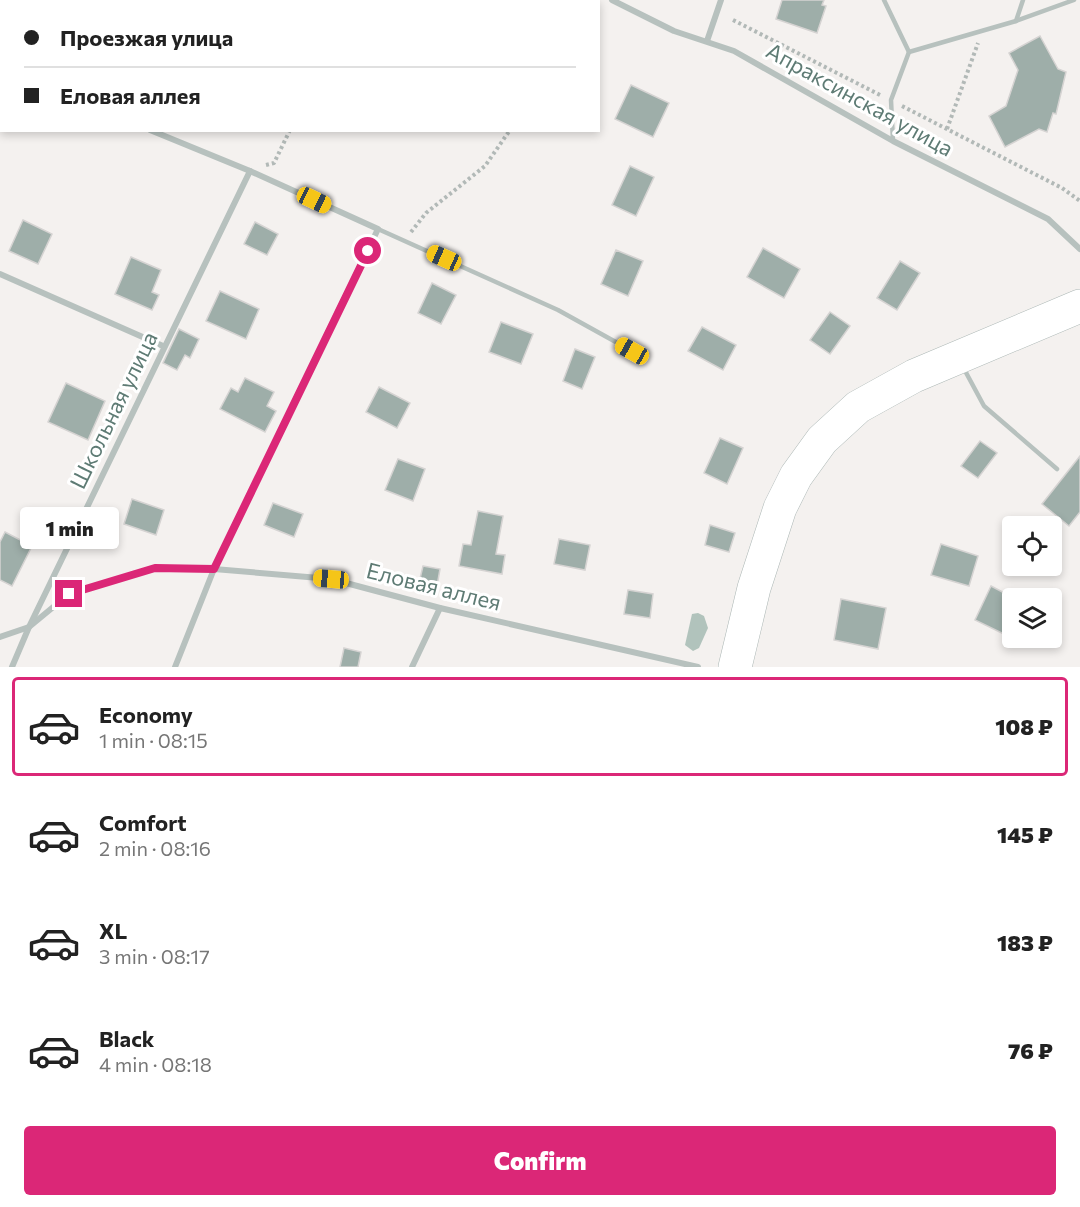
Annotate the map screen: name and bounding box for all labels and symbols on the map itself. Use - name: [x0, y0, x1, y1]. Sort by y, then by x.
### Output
- street label: Апраксинская улица: [762, 36, 958, 162]
- car: [294, 184, 334, 216]
- route start: [354, 237, 381, 264]
- car: [424, 242, 464, 274]
- street label: Школьная улица: [63, 327, 163, 493]
- car: [612, 334, 652, 368]
- callout: 1 min: [20, 507, 118, 549]
- street label: Еловая аллея: [364, 556, 504, 616]
- car: [312, 568, 350, 590]
- route end: [55, 580, 82, 607]

